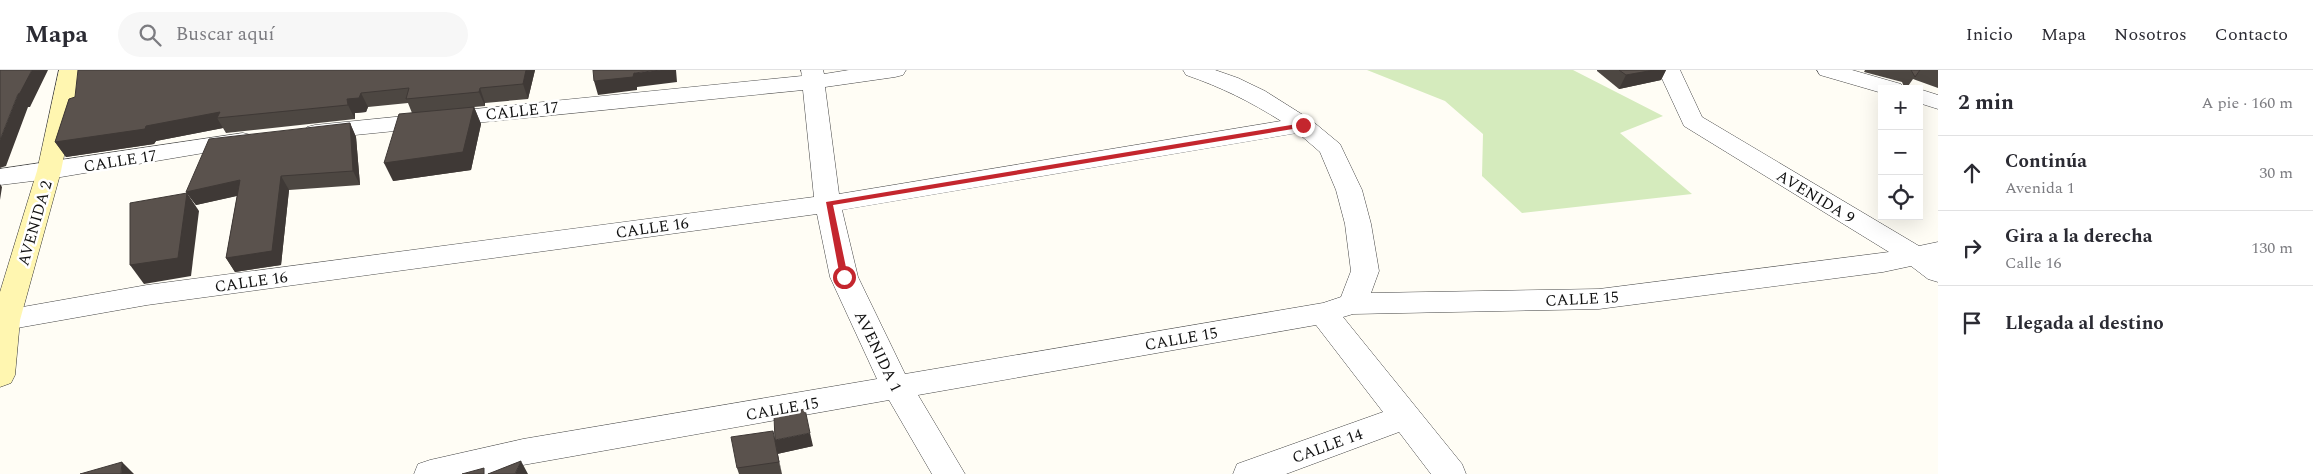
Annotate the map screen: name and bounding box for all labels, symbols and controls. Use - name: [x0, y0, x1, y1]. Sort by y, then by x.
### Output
- search box: [118, 12, 468, 57]
- text: Mapa: [25, 17, 88, 53]
- text: Buscar aquí: [176, 20, 274, 49]
- icon: search: [136, 21, 164, 49]
- text: Inicio: [1966, 21, 2013, 48]
- text: Mapa: [2041, 21, 2086, 48]
- text: Nosotros: [2114, 21, 2187, 48]
- text: Contacto: [2215, 21, 2288, 48]
- map controls: [1878, 85, 1923, 220]
- button: +: [1878, 85, 1923, 130]
- text: 2 min: [1958, 87, 2014, 119]
- text: A pie · 160 m: [2201, 91, 2293, 115]
- street label: CALLE 17: [484, 95, 560, 127]
- route end: [1292, 114, 1315, 137]
- button: −: [1878, 130, 1923, 175]
- street label: CALLE 17: [82, 143, 158, 179]
- text: Continúa: [2005, 147, 2087, 176]
- icon: ahead: [1958, 159, 1986, 187]
- text: 30 m: [2259, 161, 2293, 185]
- street label: AVENIDA 9: [1772, 164, 1859, 230]
- button: locate: [1878, 175, 1923, 220]
- text: Avenida 1: [2005, 176, 2075, 200]
- street label: AVENIDA 2: [11, 178, 59, 269]
- street label: CALLE 16: [614, 211, 690, 245]
- text: Gira a la derecha: [2005, 222, 2152, 251]
- icon: right: [1958, 234, 1986, 262]
- text: 130 m: [2251, 236, 2293, 260]
- text: Calle 16: [2005, 251, 2062, 275]
- street label: CALLE 16: [213, 265, 289, 299]
- route start: [833, 266, 856, 289]
- street label: CALLE 15: [1545, 285, 1619, 313]
- street label: AVENIDA 1: [848, 307, 908, 396]
- icon: arrive: [1958, 309, 1986, 337]
- text: Llegada al destino: [2005, 309, 2164, 338]
- street label: CALLE 15: [1143, 321, 1220, 357]
- street label: CALLE 15: [744, 391, 821, 427]
- street label: CALLE 14: [1289, 422, 1366, 470]

